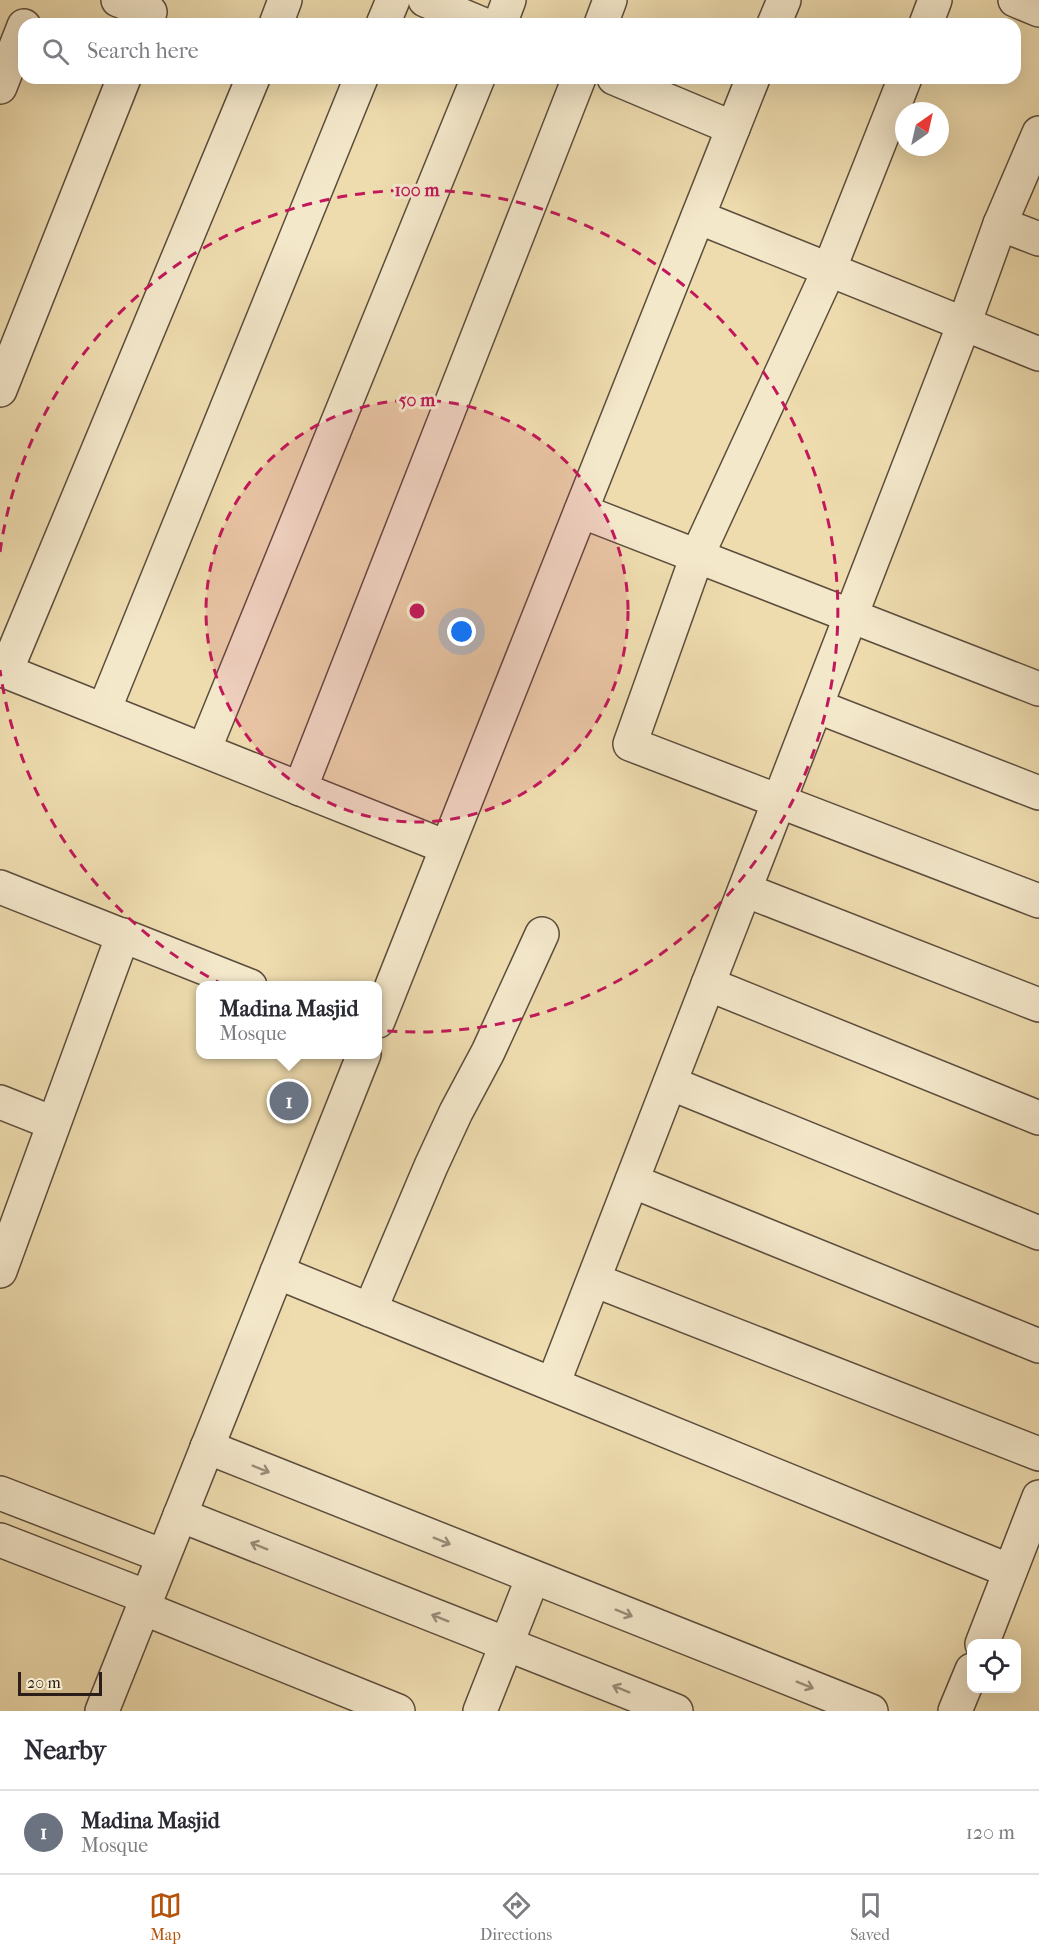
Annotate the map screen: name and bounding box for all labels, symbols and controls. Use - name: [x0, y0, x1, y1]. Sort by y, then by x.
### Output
- search box: [18, 18, 1021, 84]
- icon: search: [39, 35, 72, 68]
- text: Search here: [87, 38, 199, 64]
- north arrow: [895, 102, 949, 156]
- text: 100 m: [394, 180, 441, 201]
- text: 50 m: [399, 390, 436, 411]
- centre of rings: [407, 601, 427, 621]
- your location: [447, 617, 476, 646]
- popup: [196, 981, 382, 1059]
- text: Madina Masjid: [220, 996, 358, 1022]
- text: Mosque: [220, 1022, 287, 1045]
- pin: 1: [270, 1078, 308, 1124]
- one-way arrow: [251, 1464, 270, 1475]
- one-way arrow: [433, 1536, 451, 1547]
- one-way arrow: [250, 1540, 269, 1551]
- one-way arrow: [614, 1608, 632, 1619]
- one-way arrow: [431, 1612, 450, 1623]
- map controls: [967, 1639, 1021, 1693]
- button: locate: [967, 1639, 1021, 1693]
- scale bar: [18, 1669, 102, 1696]
- text: 20 m: [27, 1673, 61, 1692]
- one-way arrow: [795, 1680, 814, 1691]
- one-way arrow: [613, 1683, 631, 1694]
- text: Nearby: [24, 1735, 106, 1766]
- text: Madina Masjid: [81, 1808, 220, 1834]
- text: 1: [40, 1821, 47, 1844]
- text: 120 m: [966, 1821, 1015, 1844]
- text: Mosque: [81, 1834, 148, 1857]
- tab: Map: [149, 1889, 182, 1944]
- tab: Directions: [480, 1889, 552, 1944]
- tab: Saved: [850, 1889, 890, 1944]

